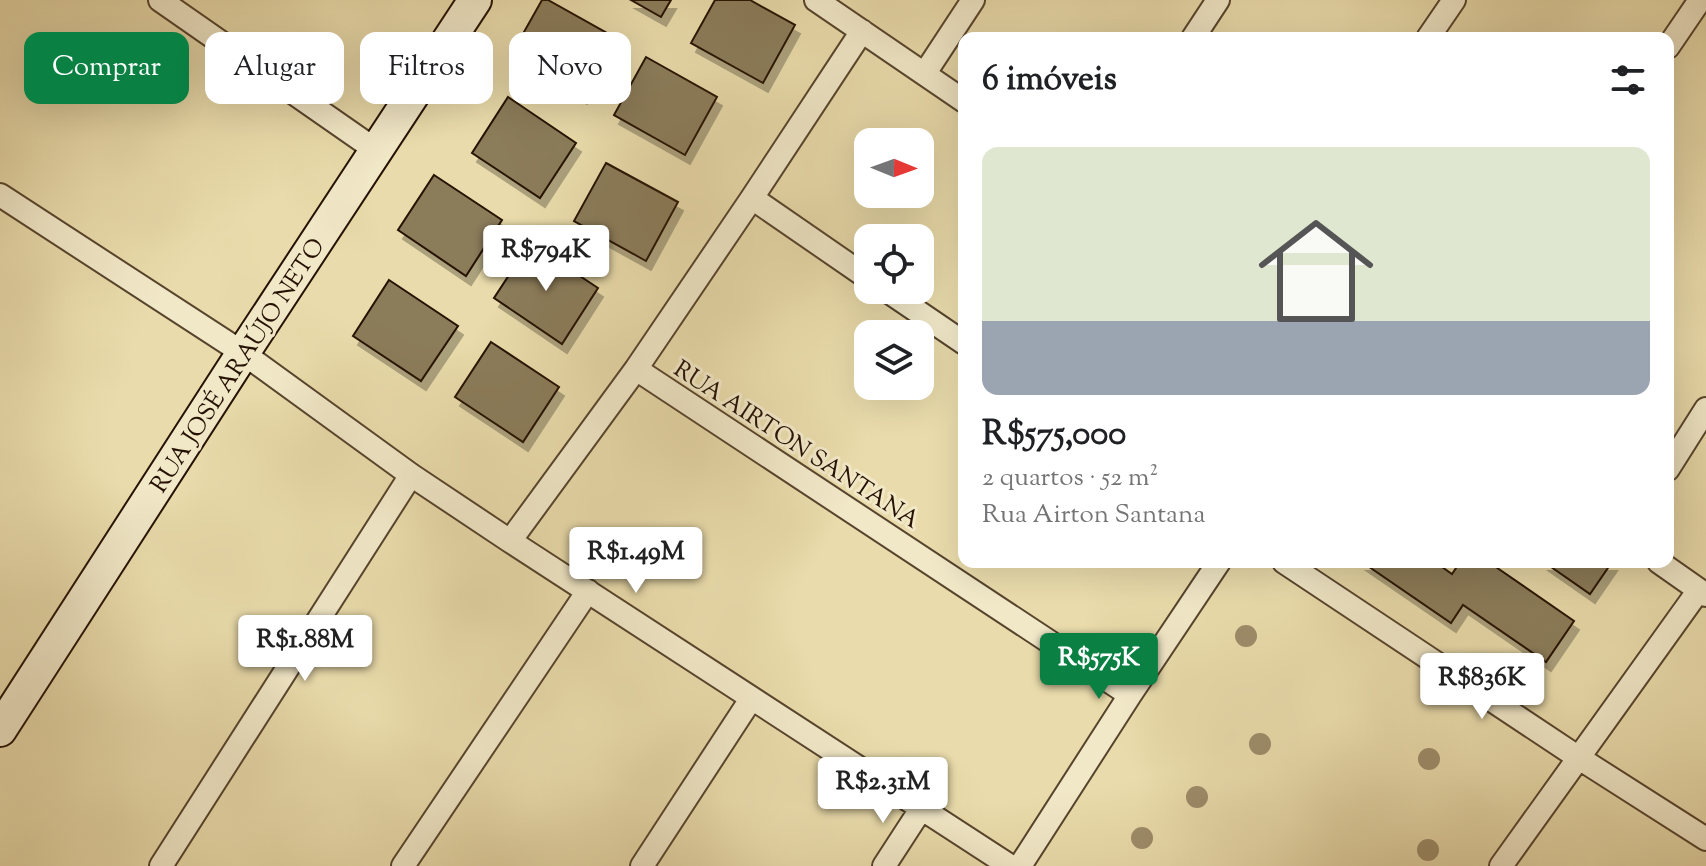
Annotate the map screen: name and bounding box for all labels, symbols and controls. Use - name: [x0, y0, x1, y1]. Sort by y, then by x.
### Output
- chip: Comprar: [24, 32, 189, 104]
- chip: Alugar: [205, 32, 344, 104]
- chip: Filtros: [360, 32, 493, 104]
- chip: Novo: [509, 32, 631, 104]
- text: 6 imóveis: [982, 56, 1117, 105]
- icon: filters: [1606, 58, 1650, 102]
- north arrow: [854, 128, 934, 208]
- map controls: [854, 128, 934, 400]
- icon: home: [1244, 199, 1388, 343]
- button: locate: [854, 224, 934, 304]
- pin: R$794K: [481, 225, 611, 293]
- street label: RUA JOSÉ ARAÚJO NETO: [143, 232, 334, 500]
- text: R$794K: [501, 232, 591, 269]
- button: layers: [854, 320, 934, 400]
- street label: RUA AIRTON SANTANA: [666, 353, 926, 538]
- text: R$575,000: [982, 411, 1126, 460]
- text: 2 quartos · 52 m²: [982, 460, 1158, 497]
- text: Rua Airton Santana: [982, 497, 1205, 534]
- pin: R$1.49M: [562, 527, 710, 595]
- text: R$1.49M: [587, 534, 685, 571]
- pin: R$1.88M: [231, 615, 379, 683]
- text: R$1.88M: [256, 622, 354, 659]
- pin: R$575K: [1034, 633, 1164, 701]
- text: R$575K: [1058, 640, 1140, 677]
- pin: R$836K: [1417, 653, 1547, 721]
- text: R$836K: [1438, 660, 1526, 697]
- pin: R$2.31M: [809, 757, 957, 825]
- text: R$2.31M: [836, 764, 930, 801]

